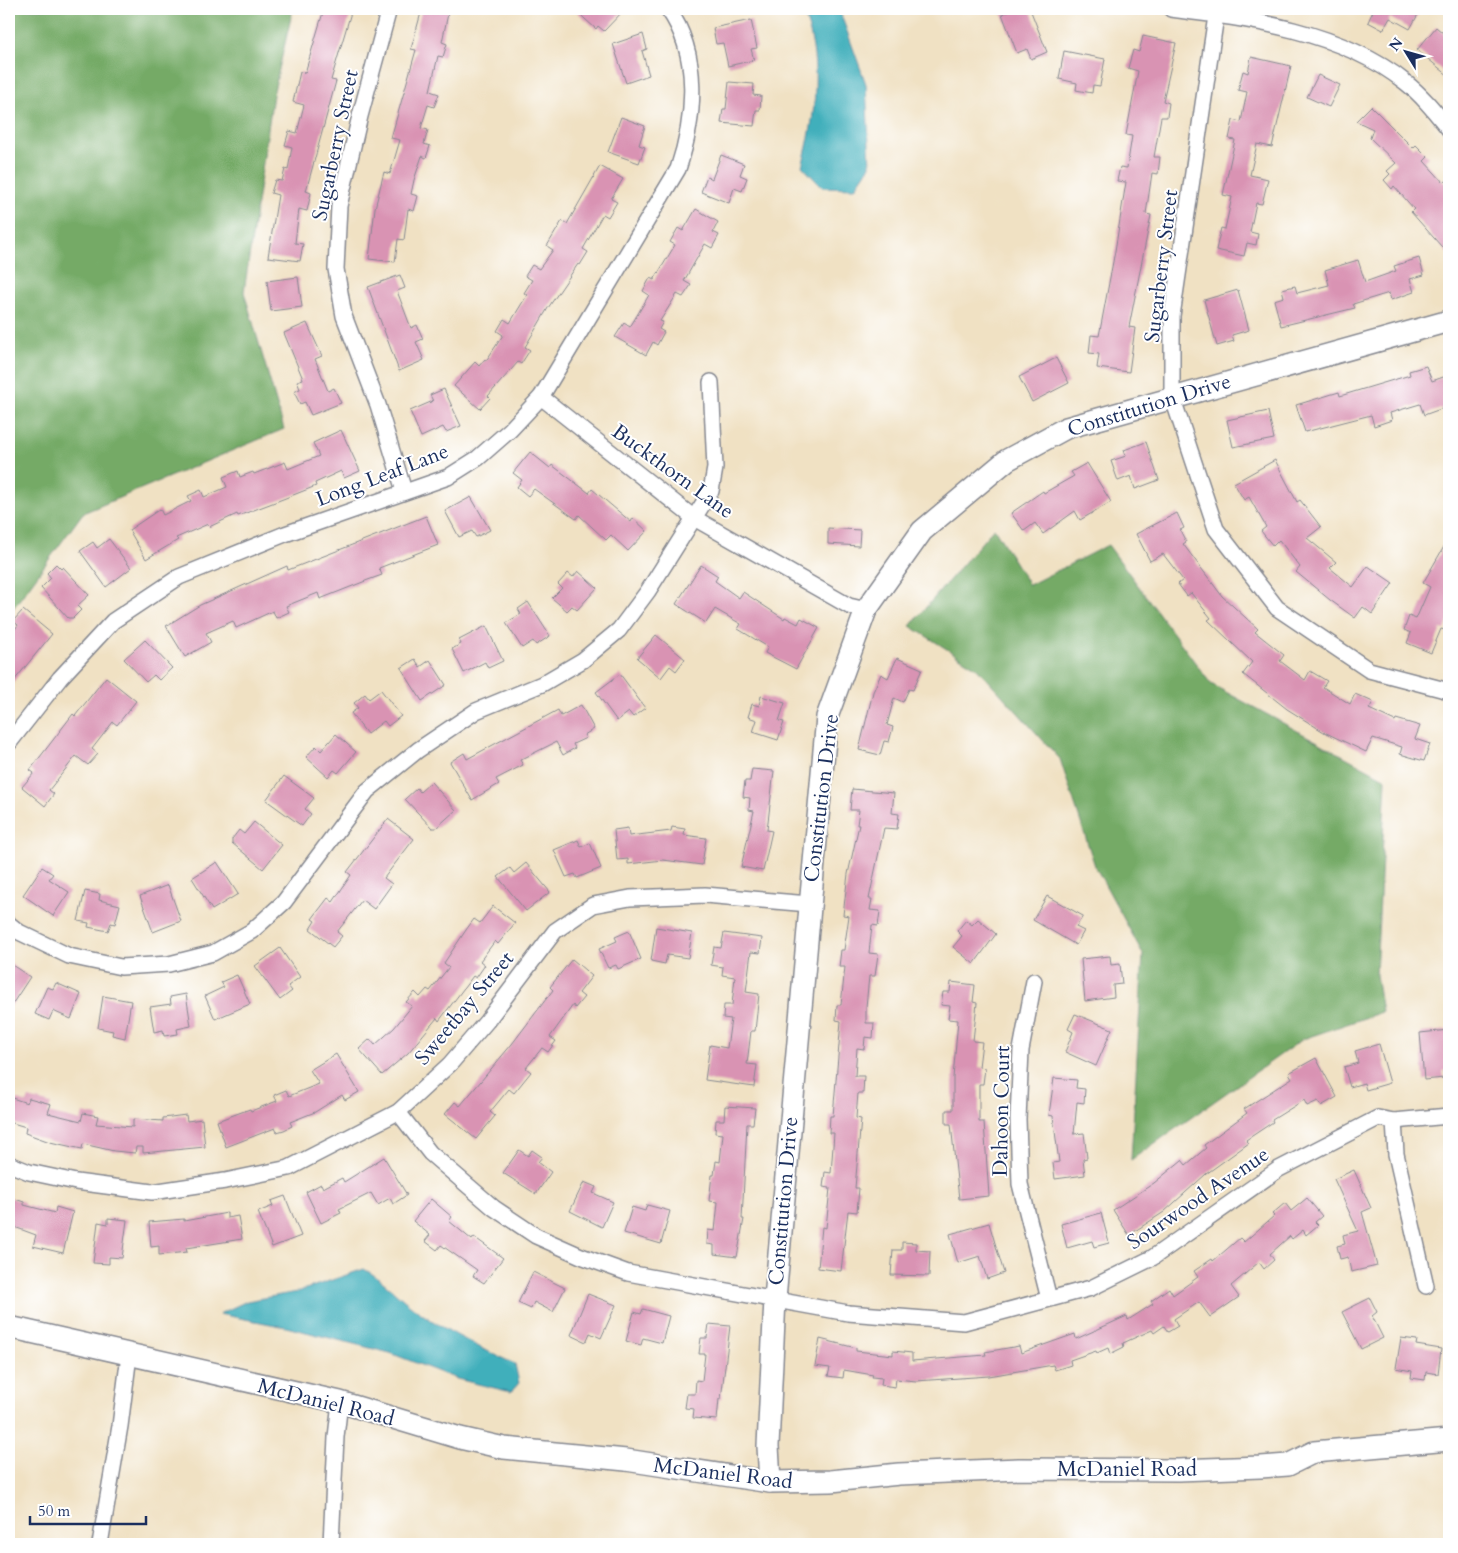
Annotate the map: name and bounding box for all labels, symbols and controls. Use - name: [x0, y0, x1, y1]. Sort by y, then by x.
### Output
- north arrow: [1380, 28, 1430, 78]
- text: N: [1385, 34, 1407, 55]
- street label: Sugarberry Street: [305, 66, 366, 223]
- street label: Sugarberry Street: [1138, 188, 1185, 344]
- street label: Constitution Drive: [1064, 367, 1234, 444]
- street label: Buckthorn Lane: [606, 417, 740, 526]
- street label: Long Leaf Lane: [312, 437, 453, 514]
- street label: Constitution Drive: [797, 712, 846, 884]
- street label: Sweetbay Street: [408, 945, 521, 1072]
- street label: Dahoon Court: [986, 1045, 1017, 1177]
- street label: Constitution Drive: [762, 1115, 805, 1287]
- street label: Sourwood Avenue: [1122, 1140, 1275, 1257]
- street label: McDaniel Road: [254, 1371, 397, 1433]
- street label: McDaniel Road: [652, 1451, 794, 1496]
- street label: McDaniel Road: [1057, 1455, 1197, 1484]
- scale bar: [30, 1493, 146, 1525]
- text: 50 m: [38, 1501, 70, 1521]

